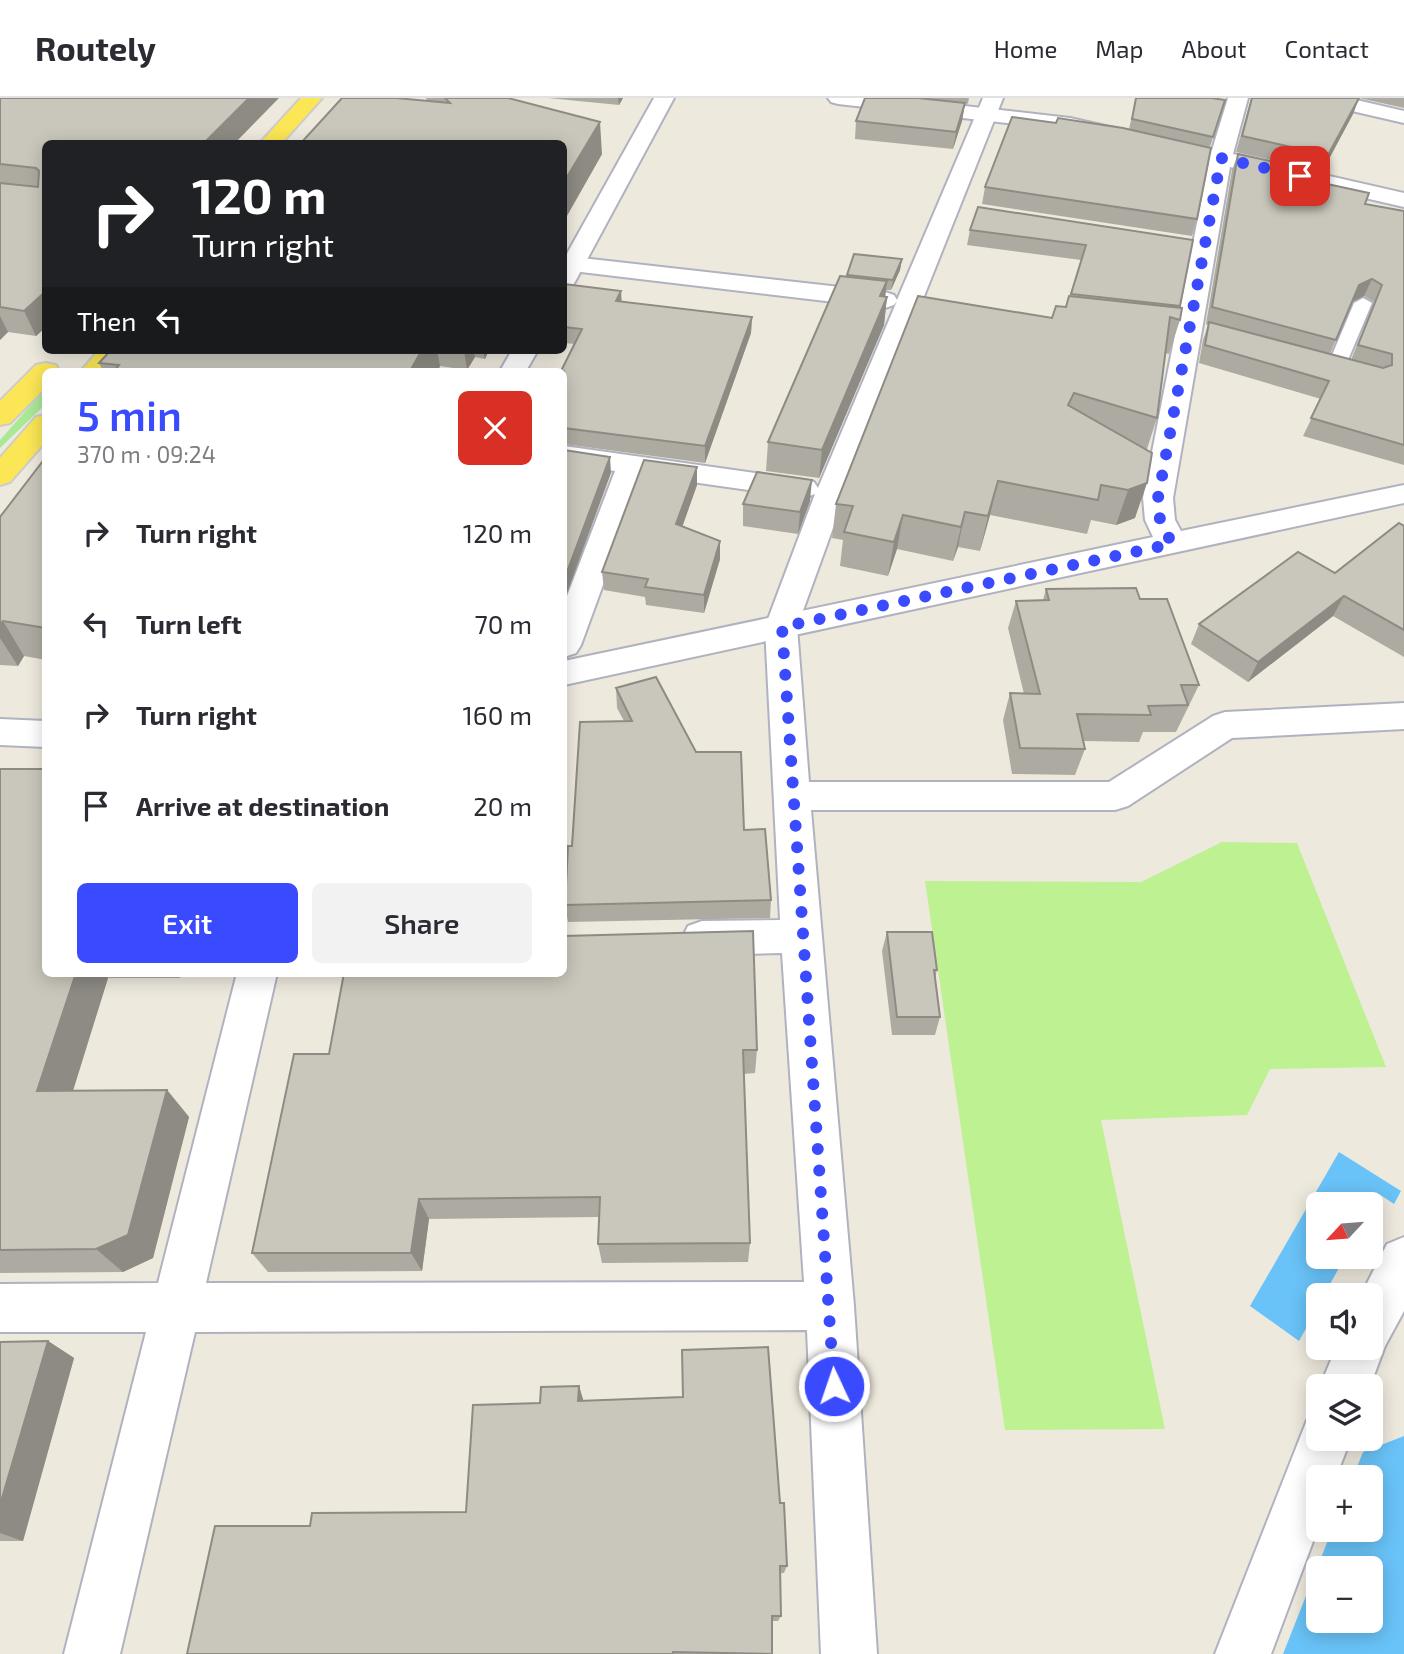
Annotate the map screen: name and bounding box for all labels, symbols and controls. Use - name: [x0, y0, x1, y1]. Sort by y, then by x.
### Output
- text: Routely: [35, 28, 156, 68]
- text: Home: [994, 34, 1057, 63]
- text: Map: [1095, 34, 1143, 63]
- text: About: [1181, 34, 1247, 63]
- text: Contact: [1285, 34, 1369, 63]
- pin: [1270, 146, 1330, 206]
- icon: arrive: [1281, 157, 1319, 195]
- text: 120 m: [192, 165, 326, 224]
- icon: right: [77, 168, 168, 259]
- text: Turn right: [192, 225, 334, 263]
- icon: left: [150, 301, 188, 339]
- text: Then: [77, 305, 136, 336]
- text: 5 min: [77, 389, 182, 439]
- button: close: [458, 391, 532, 465]
- text: 370 m · 09:24: [77, 440, 216, 468]
- icon: right: [77, 514, 115, 552]
- text: Turn right: [136, 517, 257, 548]
- text: 120 m: [463, 517, 532, 548]
- icon: left: [77, 605, 115, 643]
- text: Turn left: [136, 608, 242, 639]
- text: 70 m: [474, 608, 532, 639]
- icon: right: [77, 696, 115, 734]
- text: Turn right: [136, 699, 257, 730]
- text: 160 m: [463, 699, 532, 730]
- icon: arrive: [77, 787, 115, 825]
- text: Arrive at destination: [136, 790, 389, 821]
- text: 20 m: [473, 790, 532, 821]
- button: Exit: [77, 883, 298, 963]
- button: Share: [312, 883, 532, 963]
- north arrow: [1306, 1192, 1382, 1269]
- map controls: [1306, 1192, 1383, 1633]
- button: sound: [1306, 1283, 1383, 1360]
- position arrow: [797, 1349, 871, 1423]
- button: layers: [1306, 1374, 1383, 1451]
- button: +: [1306, 1465, 1383, 1542]
- button: −: [1306, 1556, 1383, 1633]

